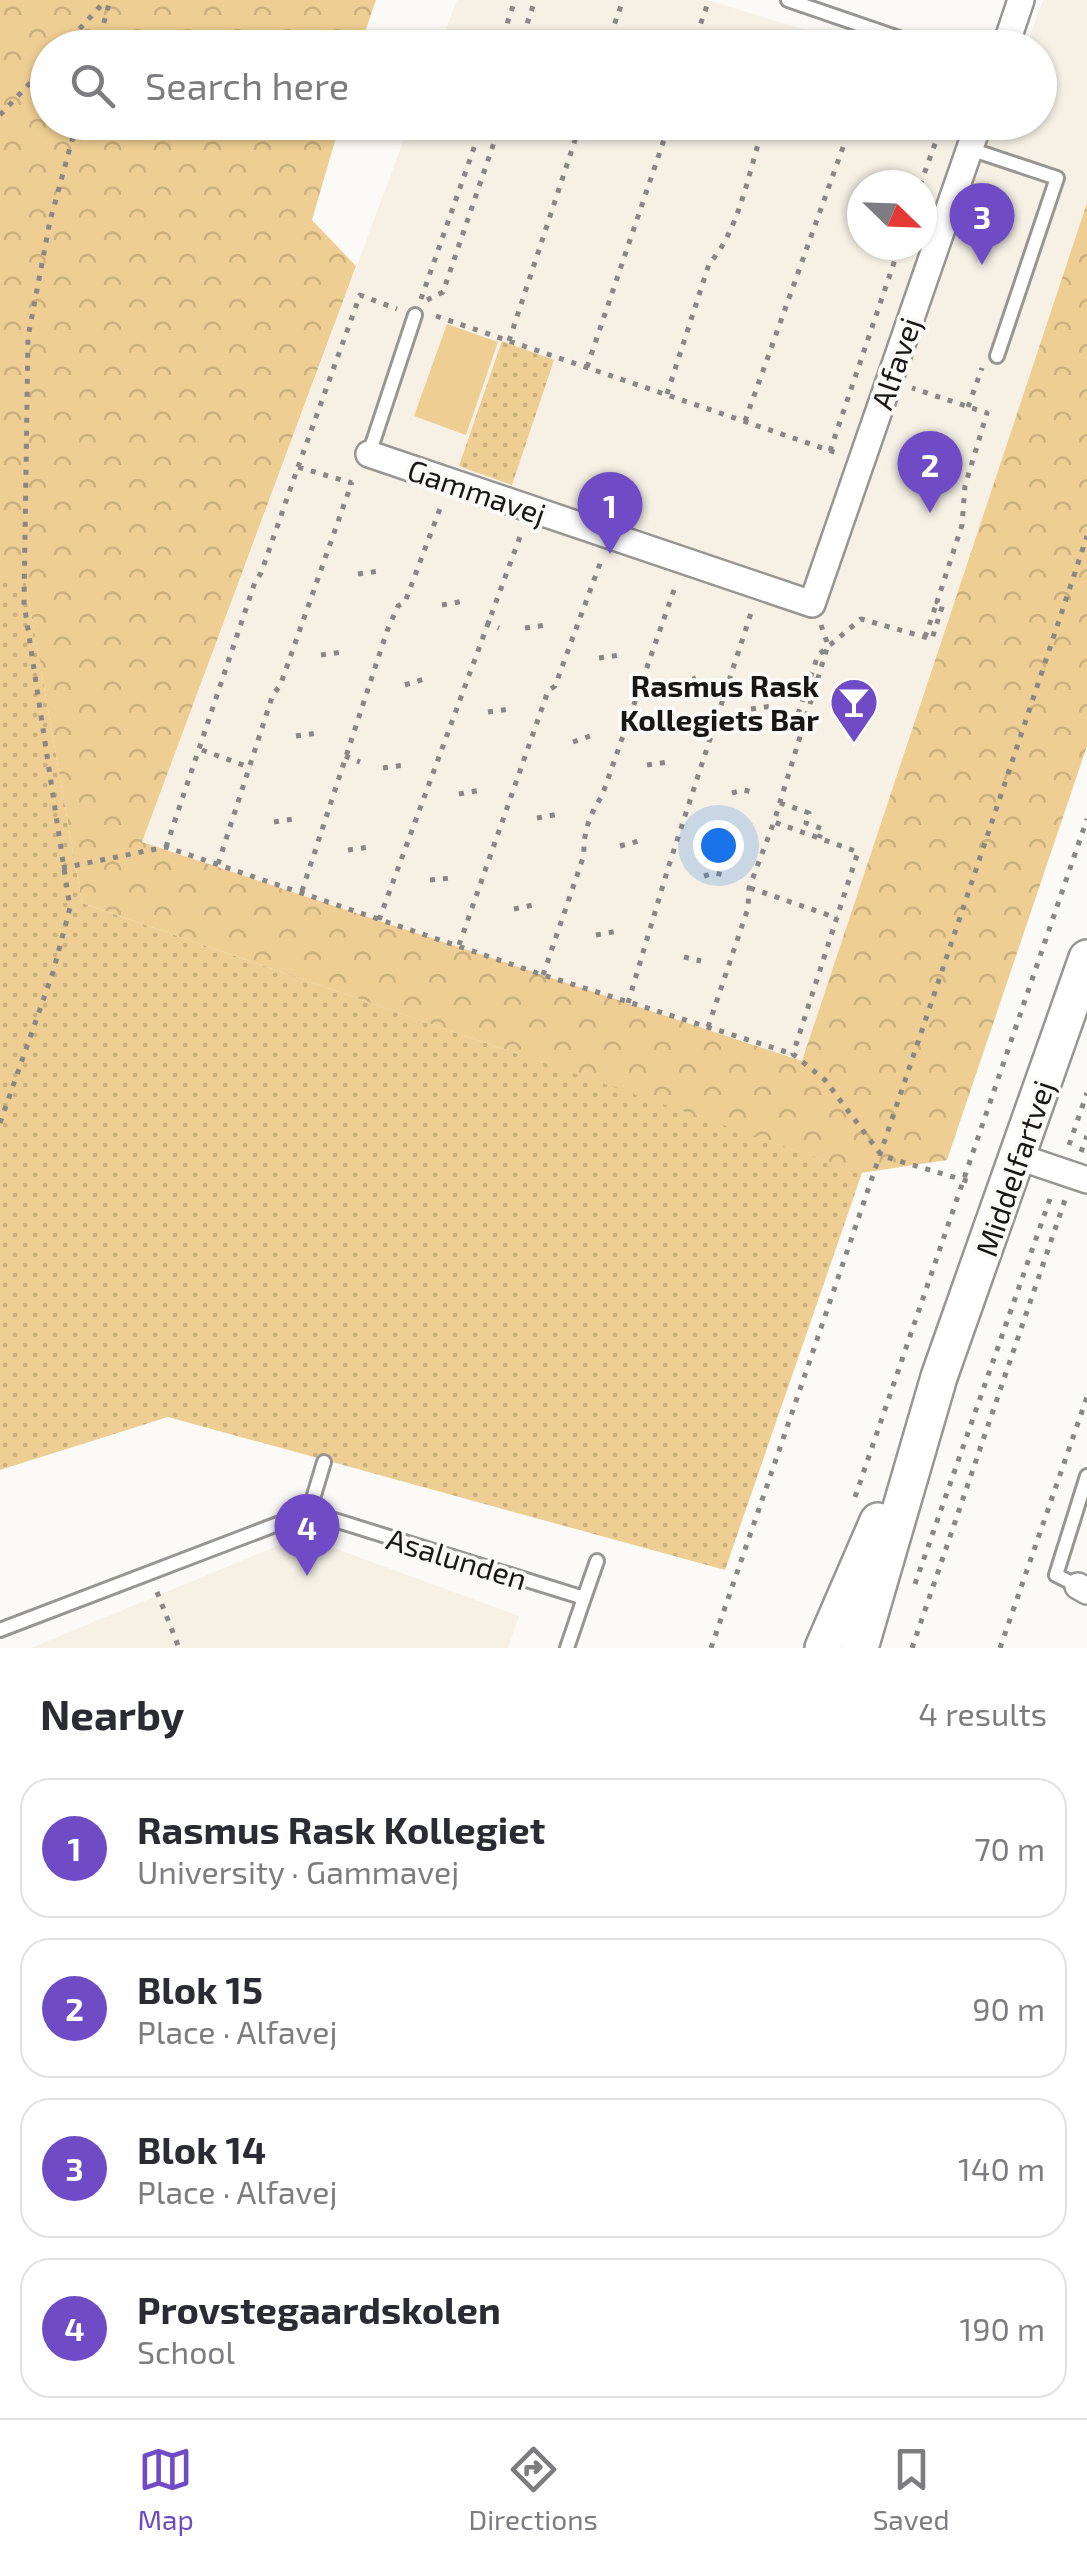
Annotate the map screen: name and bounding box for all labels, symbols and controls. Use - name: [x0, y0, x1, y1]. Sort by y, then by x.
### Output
- search box: [30, 30, 1057, 140]
- icon: search: [65, 58, 120, 113]
- text: Search here: [145, 62, 349, 108]
- north arrow: [847, 170, 937, 260]
- pin: 3: [950, 182, 1014, 265]
- street label: Alfavej: [863, 312, 927, 414]
- pin: 2: [898, 430, 962, 513]
- street label: Gammavej: [403, 451, 551, 531]
- pin: 1: [578, 472, 642, 554]
- place label: Rasmus Rask Kollegiets Bar: [620, 667, 819, 737]
- bar icon: Rasmus Rask Kollegiets Bar: [828, 676, 880, 744]
- your location: [693, 820, 744, 871]
- street label: Middelfartvej: [967, 1075, 1061, 1261]
- pin: 4: [274, 1494, 340, 1576]
- street label: Asalunden: [383, 1520, 531, 1596]
- text: Nearby: [40, 1688, 184, 1738]
- text: 4 results: [918, 1694, 1047, 1732]
- text: Rasmus Rask Kollegiet: [137, 1806, 545, 1852]
- text: 1: [68, 1829, 81, 1867]
- text: 70 m: [974, 1829, 1045, 1867]
- text: University · Gammavej: [137, 1852, 459, 1890]
- text: Blok 15: [137, 1966, 263, 2012]
- text: 2: [65, 1989, 84, 2027]
- text: 90 m: [972, 1989, 1045, 2027]
- text: Place · Alfavej: [137, 2012, 338, 2050]
- text: Blok 14: [137, 2126, 266, 2172]
- text: 3: [65, 2149, 84, 2187]
- text: 140 m: [958, 2149, 1045, 2187]
- text: Place · Alfavej: [137, 2172, 338, 2210]
- text: Provstegaardskolen: [137, 2286, 501, 2332]
- text: 4: [64, 2309, 85, 2347]
- text: 190 m: [959, 2309, 1045, 2347]
- text: School: [137, 2332, 235, 2370]
- tab: Map: [137, 2442, 194, 2536]
- tab: Directions: [469, 2442, 598, 2536]
- tab: Saved: [873, 2442, 950, 2536]

